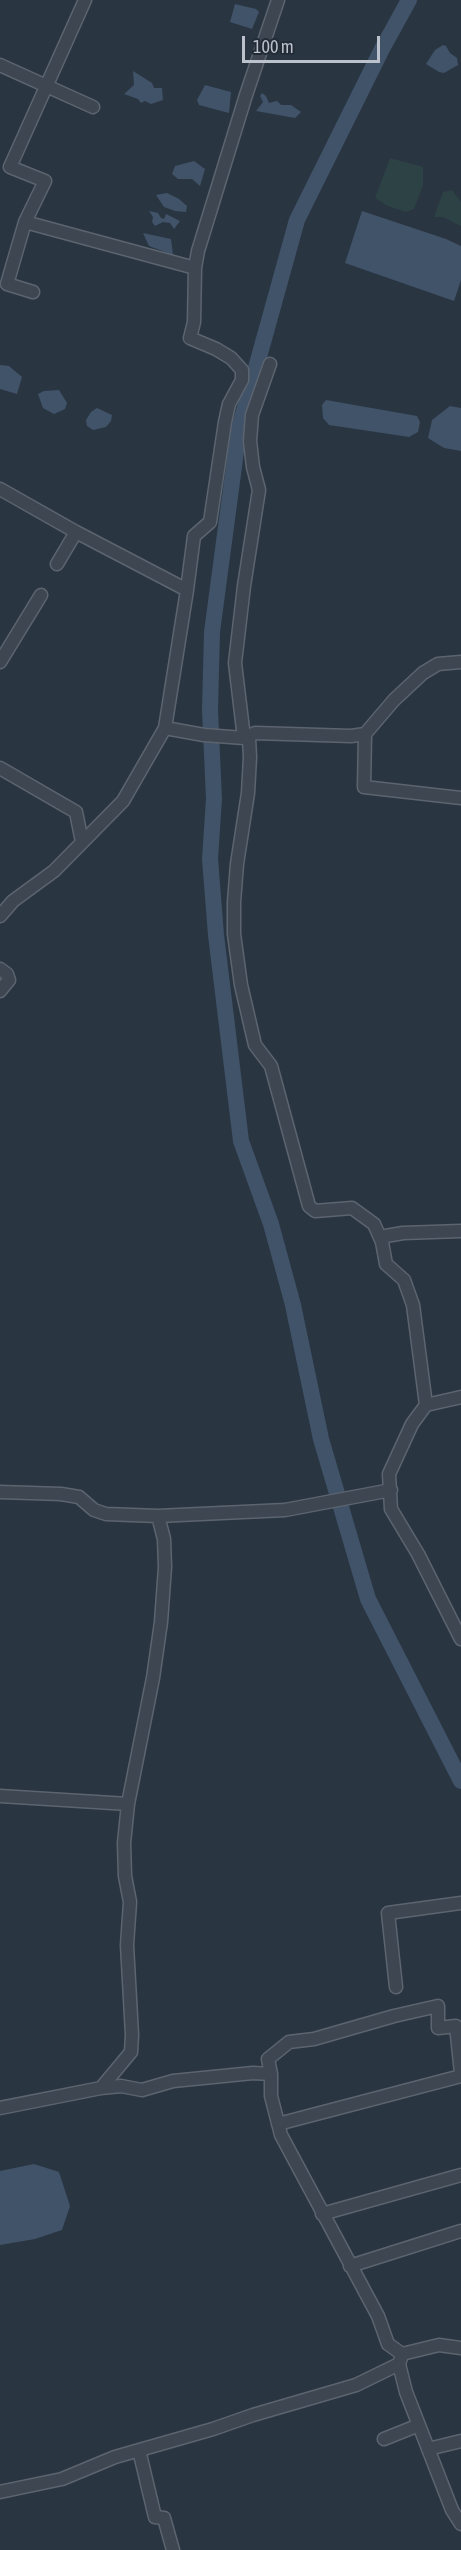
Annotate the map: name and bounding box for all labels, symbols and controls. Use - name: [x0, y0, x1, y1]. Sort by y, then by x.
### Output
- scale bar: [245, 24, 383, 62]
- text: 100 m: [253, 36, 294, 57]

